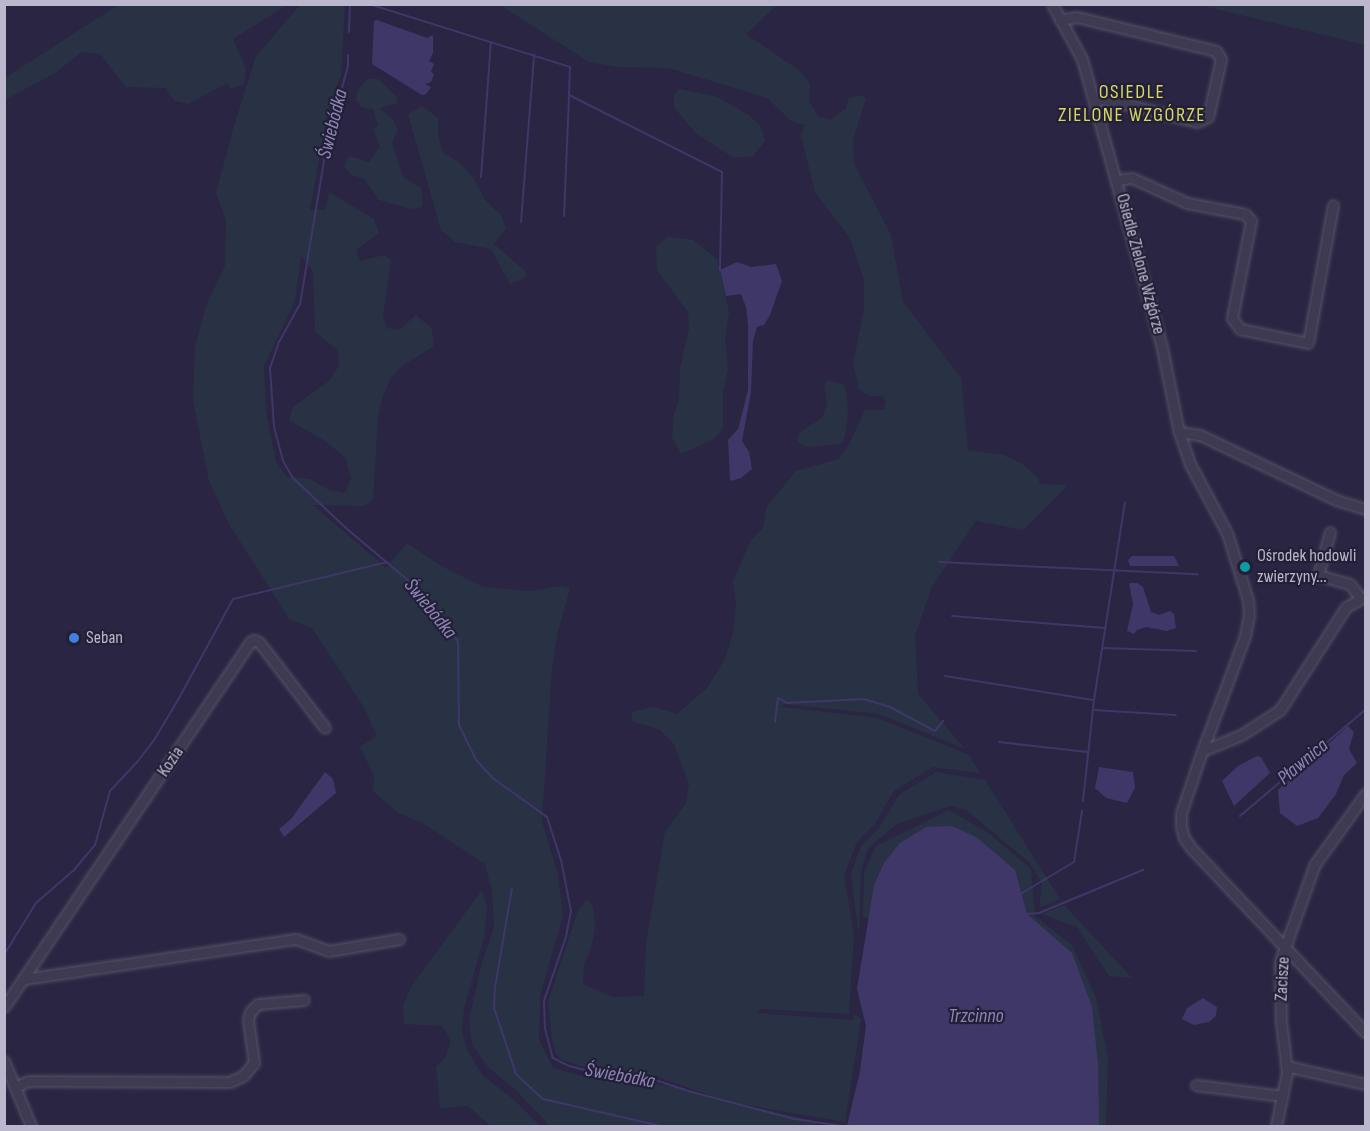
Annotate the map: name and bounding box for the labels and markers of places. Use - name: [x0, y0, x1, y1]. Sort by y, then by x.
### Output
- place label: Ośrodek hodowli zwierzyny...: [1257, 546, 1356, 588]
- marker: Ośrodek hodowli zwierzyny...: [1238, 560, 1252, 574]
- place label: Seban: [86, 627, 123, 649]
- marker: Seban: [67, 631, 81, 645]

